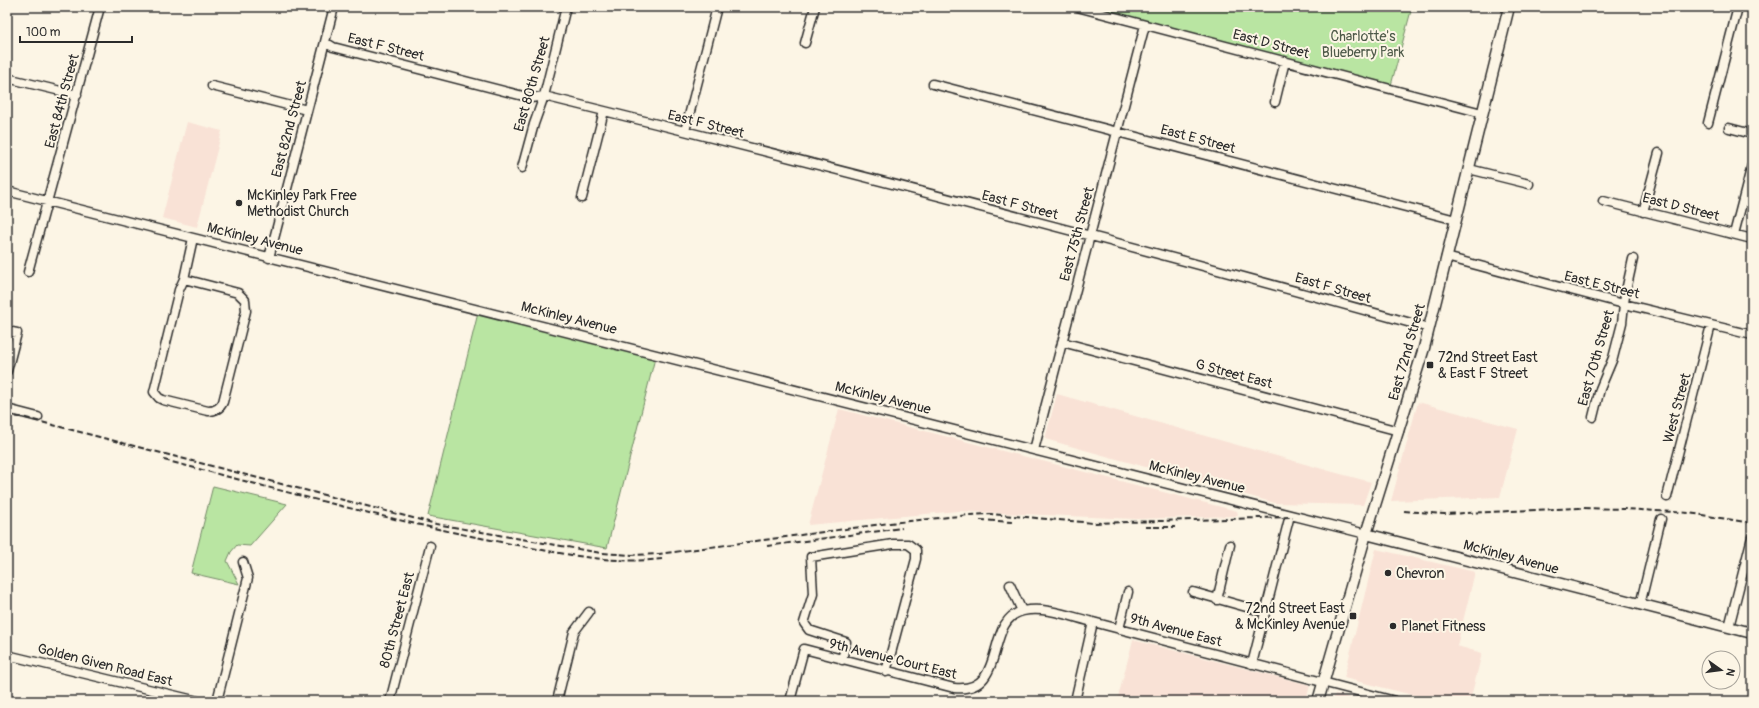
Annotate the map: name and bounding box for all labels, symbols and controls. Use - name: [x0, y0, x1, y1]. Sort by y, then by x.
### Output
- scale bar: [20, 18, 132, 44]
- text: 100 m: [26, 25, 61, 40]
- street label: East D Street: [1231, 26, 1311, 62]
- park label: Charlotte's Blueberry Park: [1322, 28, 1404, 61]
- street label: East F Street: [346, 29, 426, 65]
- street label: East 80th Street: [510, 34, 554, 134]
- street label: East 84th Street: [41, 52, 83, 150]
- street label: East 82nd Street: [268, 78, 310, 179]
- street label: East F Street: [666, 106, 746, 142]
- street label: East E Street: [1159, 121, 1238, 157]
- street label: East 75th Street: [1056, 185, 1098, 283]
- place label: McKinley Park Free Methodist Church: [247, 187, 357, 220]
- street label: East F Street: [980, 187, 1060, 223]
- street label: East D Street: [1641, 189, 1721, 225]
- marker: McKinley Park Free Methodist Church: [234, 198, 244, 208]
- street label: McKinley Avenue: [205, 219, 305, 259]
- street label: East E Street: [1563, 267, 1642, 303]
- street label: East F Street: [1293, 269, 1373, 307]
- street label: McKinley Avenue: [519, 298, 619, 338]
- street label: East 72nd Street: [1385, 301, 1429, 402]
- street label: East 70th Street: [1574, 308, 1618, 408]
- place label: 72nd Street East & East F Street: [1438, 349, 1538, 382]
- street label: G Street East: [1194, 356, 1275, 393]
- marker: 72nd Street East & East F Street: [1425, 360, 1435, 370]
- street label: West Street: [1660, 371, 1695, 445]
- street label: McKinley Avenue: [833, 378, 933, 418]
- street label: McKinley Avenue: [1147, 457, 1247, 497]
- street label: McKinley Avenue: [1461, 536, 1561, 578]
- place label: Chevron: [1396, 565, 1445, 582]
- marker: Chevron: [1383, 568, 1393, 578]
- street label: 80th Street East: [376, 570, 418, 670]
- place label: 72nd Street East & McKinley Avenue: [1235, 600, 1345, 633]
- street label: 9th Avenue East: [1128, 610, 1224, 650]
- marker: 72nd Street East & McKinley Avenue: [1348, 611, 1358, 621]
- place label: Planet Fitness: [1401, 618, 1486, 635]
- marker: Planet Fitness: [1388, 621, 1398, 631]
- street label: 9th Avenue Court East: [827, 635, 959, 683]
- street label: Golden Given Road East: [36, 640, 175, 690]
- north arrow: [1701, 650, 1741, 690]
- text: N: [1723, 667, 1737, 678]

